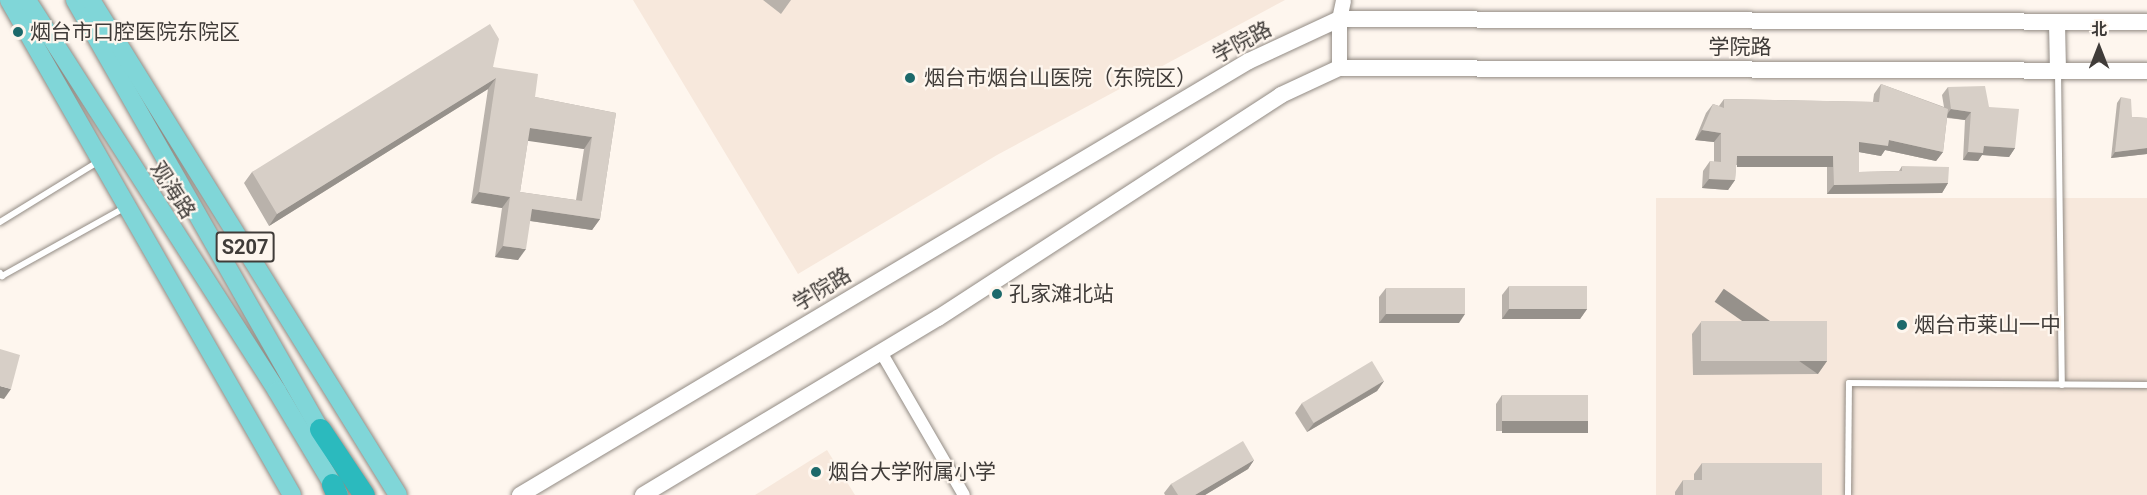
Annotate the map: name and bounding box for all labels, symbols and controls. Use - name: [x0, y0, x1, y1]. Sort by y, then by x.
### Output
- street label: 学院路: [1208, 16, 1276, 68]
- north arrow: [2069, 18, 2129, 78]
- place label: 烟台市口腔医院东院区: [30, 19, 240, 45]
- text: 北: [2091, 20, 2107, 39]
- marker: 烟台市口腔医院东院区: [11, 25, 25, 39]
- street label: 学院路: [1709, 34, 1771, 60]
- place label: 烟台市烟台山医院（东院区）: [924, 65, 1197, 91]
- marker: 烟台市烟台山医院（东院区）: [901, 69, 919, 87]
- street label: 观海路: [145, 157, 201, 223]
- road number: S207: [215, 230, 275, 264]
- street label: 学院路: [789, 262, 855, 316]
- place label: 孔家滩北站: [1009, 281, 1114, 307]
- marker: 孔家滩北站: [990, 287, 1004, 301]
- place label: 烟台市莱山一中: [1914, 312, 2061, 338]
- marker: 烟台市莱山一中: [1895, 318, 1909, 332]
- place label: 烟台大学附属小学: [828, 459, 996, 485]
- marker: 烟台大学附属小学: [809, 465, 823, 479]

